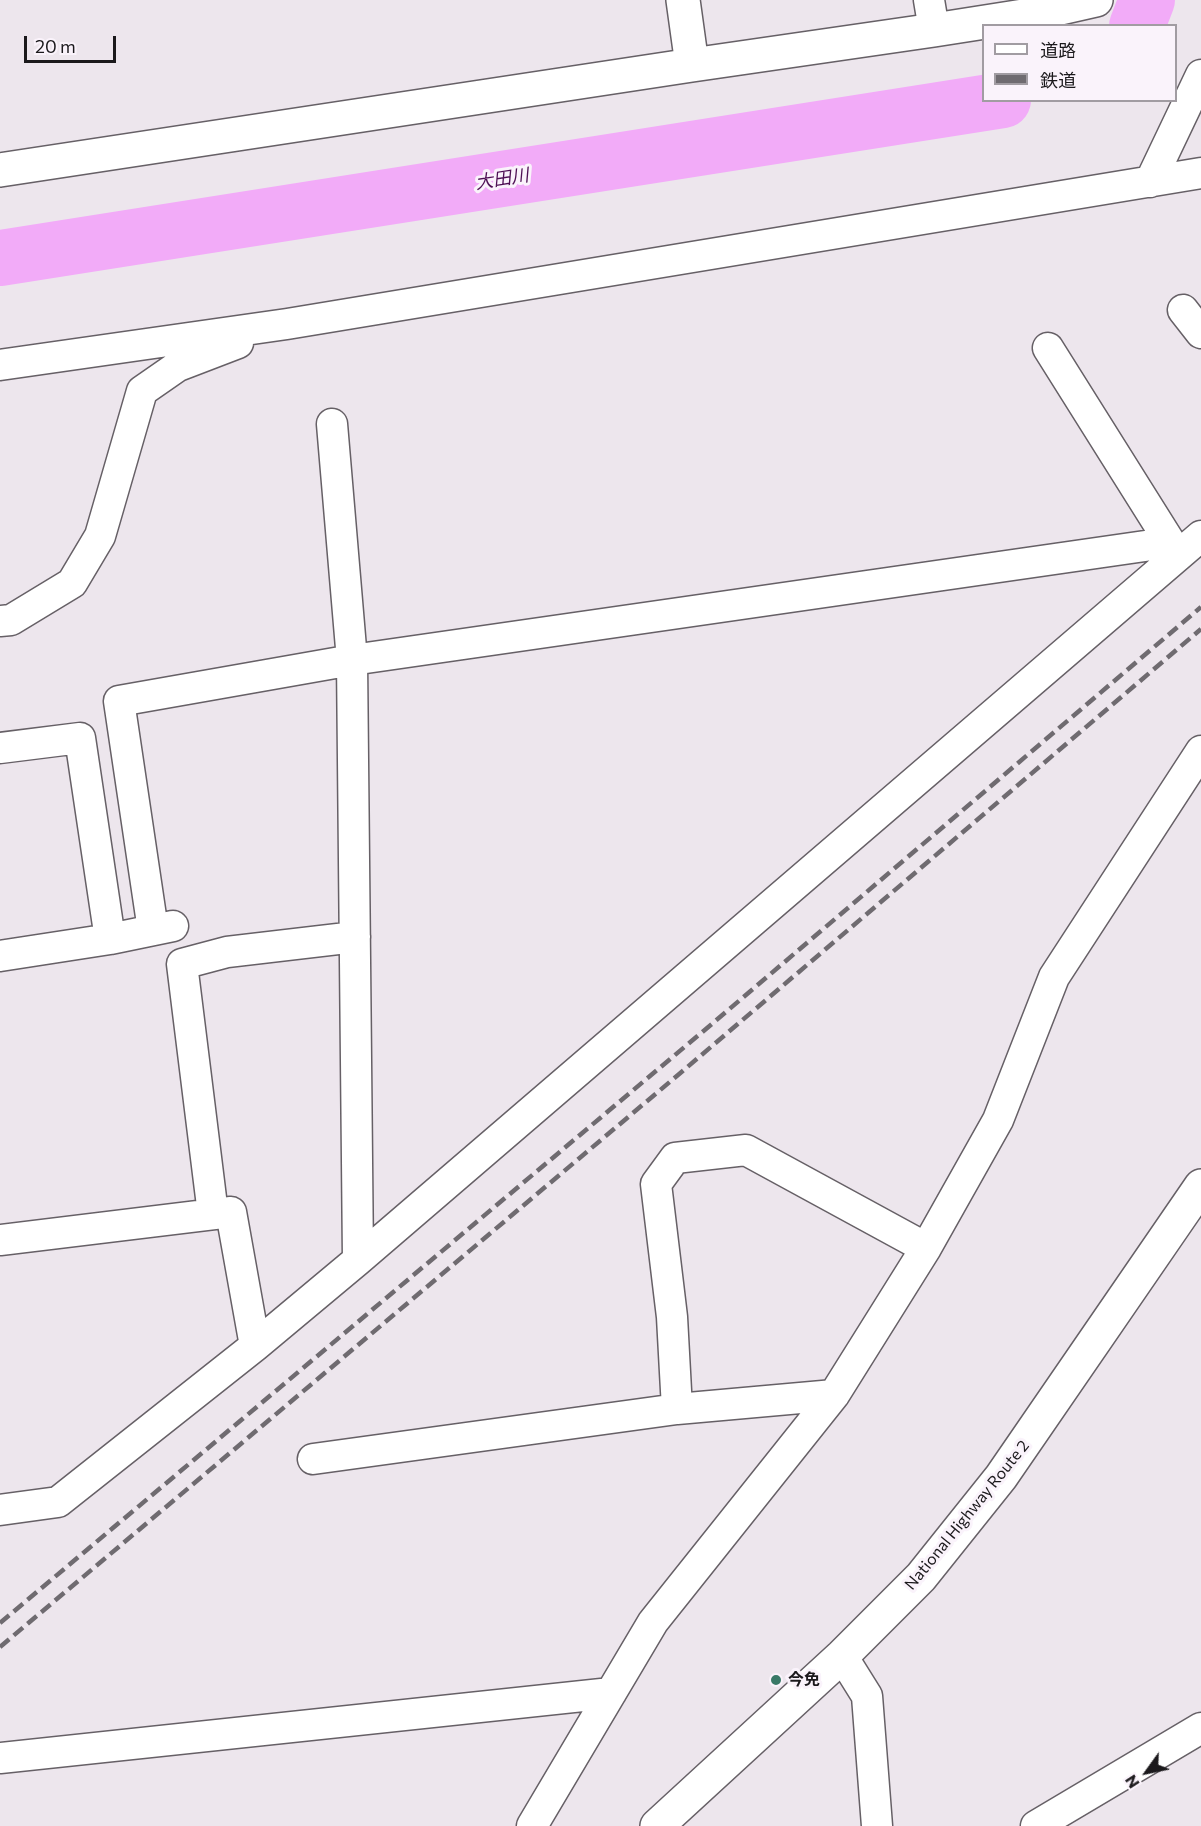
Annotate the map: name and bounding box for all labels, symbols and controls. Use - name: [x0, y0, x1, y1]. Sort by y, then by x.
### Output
- scale bar: [27, 24, 118, 62]
- legend: [982, 24, 1177, 102]
- text: 20 m: [35, 35, 76, 57]
- text: 道路: [1040, 39, 1076, 61]
- text: 鉄道: [1040, 69, 1076, 91]
- water label: 大田川: [474, 164, 530, 194]
- street label: National Highway Route 2: [901, 1436, 1033, 1594]
- place label: 今免: [788, 1670, 820, 1690]
- marker: 今免: [769, 1673, 783, 1687]
- north arrow: [1117, 1742, 1177, 1802]
- text: N: [1120, 1772, 1143, 1792]

